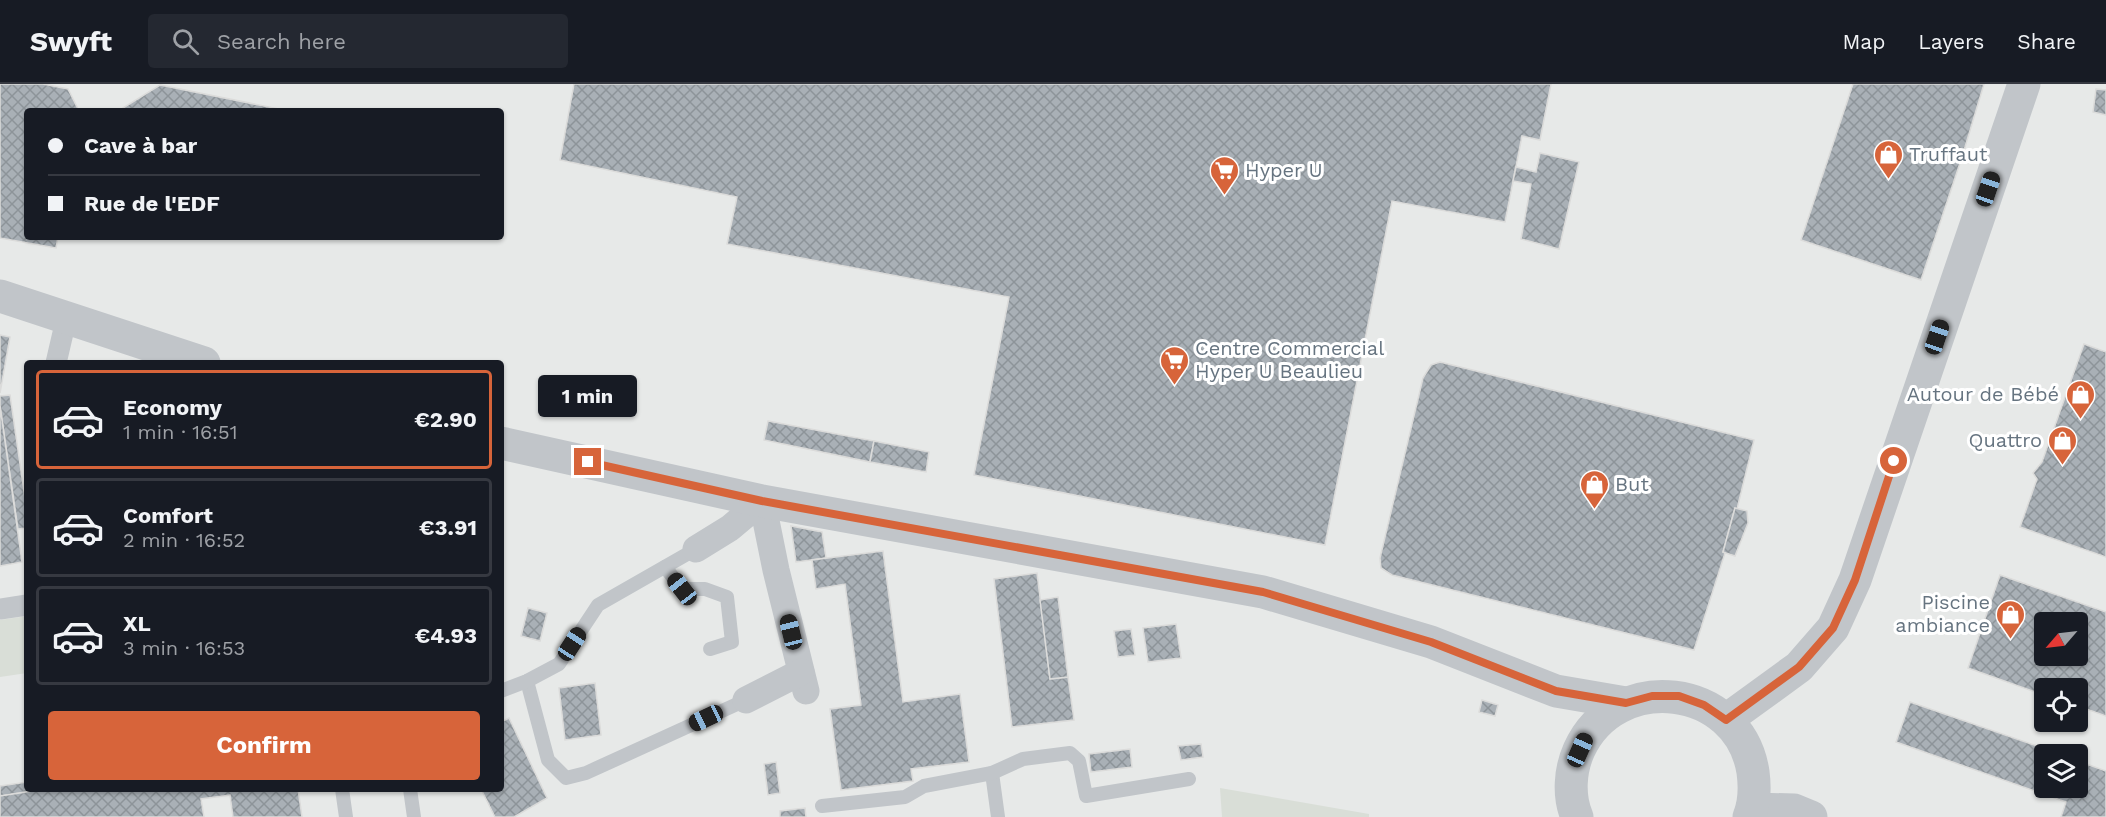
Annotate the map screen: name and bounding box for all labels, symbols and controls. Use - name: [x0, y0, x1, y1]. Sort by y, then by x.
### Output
- search box: [148, 14, 568, 68]
- text: Swyft: [30, 25, 112, 58]
- icon: search: [169, 25, 202, 58]
- text: Search here: [217, 29, 346, 54]
- text: Map: [1842, 29, 1885, 54]
- text: Layers: [1918, 29, 1984, 54]
- text: Share: [2017, 29, 2076, 54]
- text: Cave à bar: [84, 133, 197, 158]
- shop icon: Truffaut: [1872, 138, 1904, 180]
- place label: Truffaut: [1909, 142, 1988, 166]
- supermarket icon: Hyper U: [1208, 154, 1240, 196]
- place label: Hyper U: [1245, 158, 1323, 182]
- car: [1974, 169, 2002, 209]
- text: Rue de l'EDF: [84, 191, 220, 216]
- car: [1923, 317, 1951, 357]
- place label: Centre Commercial Hyper U Beaulieu: [1195, 336, 1384, 383]
- supermarket icon: Centre Commercial Hyper U Beaulieu: [1158, 344, 1190, 386]
- callout: 1 min: [538, 375, 638, 417]
- shop icon: Autour de Bébé: [2064, 378, 2096, 420]
- place label: Autour de Bébé: [1907, 382, 2059, 406]
- text: 1 min: [562, 384, 613, 408]
- icon: car: [51, 393, 105, 447]
- text: Economy: [123, 395, 222, 420]
- text: €2.90: [414, 407, 477, 432]
- text: 1 min · 16:51: [123, 420, 237, 444]
- shop icon: Quattro: [2047, 424, 2079, 466]
- place label: Quattro: [1968, 428, 2042, 452]
- route start: [1880, 447, 1907, 474]
- route end: [574, 448, 601, 475]
- shop icon: But: [1578, 468, 1610, 510]
- place label: But: [1615, 472, 1649, 496]
- icon: car: [51, 501, 105, 555]
- text: Comfort: [123, 503, 213, 528]
- text: €3.91: [419, 515, 477, 540]
- text: 2 min · 16:52: [123, 528, 245, 552]
- car: [664, 569, 700, 609]
- place label: Piscine ambiance: [1895, 590, 1990, 637]
- shop icon: Piscine ambiance: [1995, 598, 2027, 640]
- icon: car: [51, 609, 105, 663]
- text: XL: [123, 611, 151, 636]
- car: [778, 612, 804, 652]
- north arrow: [2034, 612, 2088, 666]
- map controls: [2034, 612, 2088, 798]
- text: €4.93: [415, 623, 477, 648]
- car: [555, 624, 589, 664]
- text: 3 min · 16:53: [123, 636, 245, 660]
- button: locate: [2034, 678, 2088, 732]
- car: [686, 702, 726, 734]
- button: Confirm: [48, 711, 480, 780]
- car: [1564, 730, 1596, 770]
- button: layers: [2034, 744, 2088, 798]

